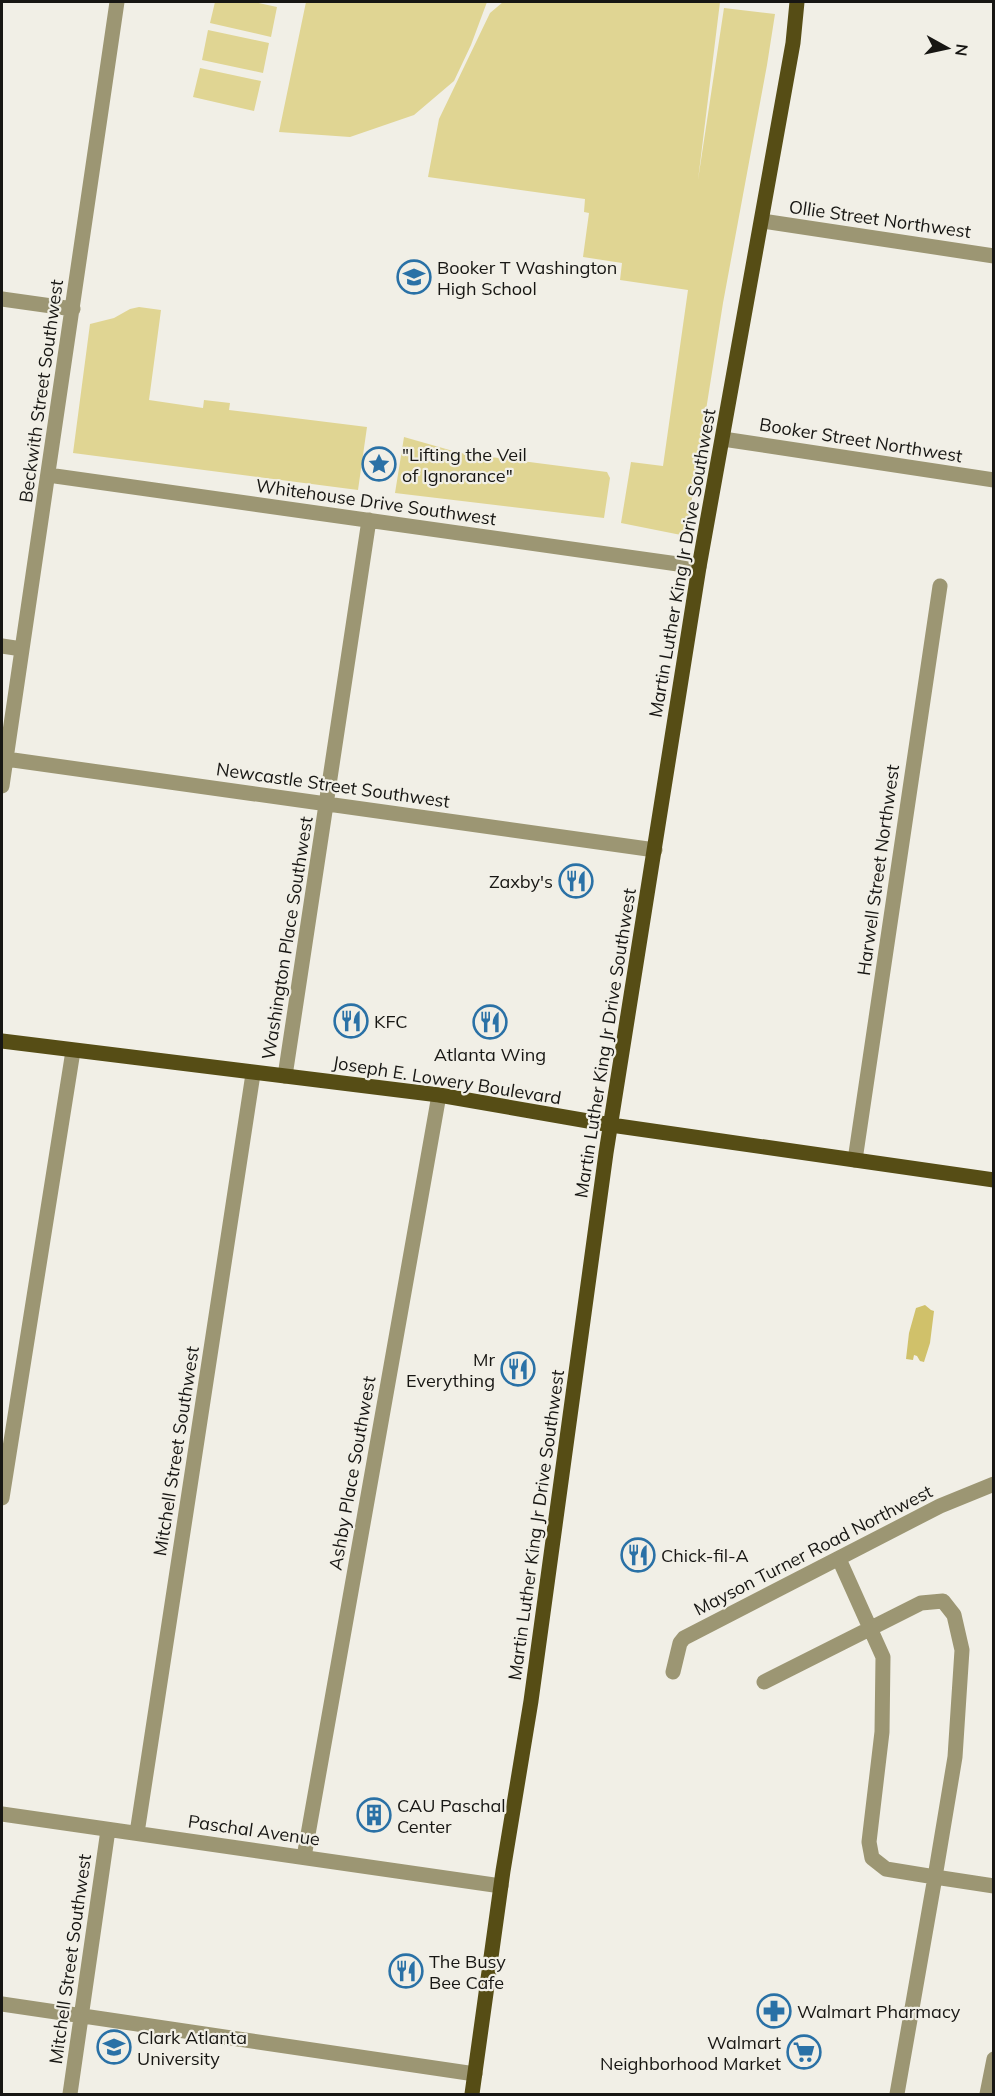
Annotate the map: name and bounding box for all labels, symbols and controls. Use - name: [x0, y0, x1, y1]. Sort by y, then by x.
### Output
- north arrow: [917, 18, 977, 78]
- text: N: [951, 43, 973, 57]
- street label: Ollie Street Northwest: [787, 195, 973, 243]
- place label: Booker T Washington High School: [437, 256, 617, 300]
- school or university icon: Booker T Washington High School: [396, 259, 432, 295]
- street label: Beckwith Street Southwest: [14, 278, 68, 504]
- street label: Martin Luther King Jr Drive Southwest: [643, 407, 721, 719]
- street label: Booker Street Northwest: [758, 413, 964, 467]
- place label: "Lifting the Veil of Ignorance": [402, 443, 527, 487]
- place icon: "Lifting the Veil of Ignorance": [361, 446, 397, 482]
- street label: Whitehouse Drive Southwest: [254, 474, 498, 530]
- street label: Newcastle Street Southwest: [215, 757, 451, 813]
- street label: Harwell Street Northwest: [852, 763, 904, 977]
- street label: Washington Place Southwest: [256, 815, 318, 1061]
- restaurant icon: Zaxby's: [558, 863, 594, 899]
- place label: Zaxby's: [489, 870, 553, 893]
- street label: Martin Luther King Jr Drive Southwest: [569, 887, 641, 1199]
- restaurant icon: KFC: [333, 1003, 369, 1039]
- restaurant icon: Atlanta Wing: [472, 1004, 508, 1040]
- place label: KFC: [374, 1010, 408, 1033]
- place label: Atlanta Wing: [434, 1043, 546, 1066]
- street label: Joseph E. Lowery Boulevard: [331, 1051, 563, 1109]
- street label: Mitchell Street Southwest: [148, 1344, 204, 1558]
- place label: Mr Everything: [406, 1348, 495, 1392]
- restaurant icon: Mr Everything: [500, 1351, 536, 1387]
- street label: Martin Luther King Jr Drive Southwest: [503, 1368, 569, 1682]
- street label: Ashby Place Southwest: [324, 1374, 380, 1572]
- street label: Mayson Turner Road Northwest: [690, 1480, 936, 1620]
- restaurant icon: Chick-fil-A: [620, 1537, 656, 1573]
- place label: Chick-fil-A: [661, 1544, 749, 1567]
- place label: CAU Paschal Center: [397, 1794, 506, 1838]
- building icon: CAU Paschal Center: [356, 1797, 392, 1833]
- street label: Paschal Avenue: [187, 1809, 321, 1851]
- street label: Mitchell Street Southwest: [44, 1852, 96, 2066]
- place label: The Busy Bee Cafe: [429, 1950, 506, 1994]
- restaurant icon: The Busy Bee Cafe: [388, 1953, 424, 1989]
- pharmacy icon: Walmart Pharmacy: [756, 1993, 792, 2029]
- place label: Walmart Pharmacy: [797, 2000, 961, 2023]
- place label: Clark Atlanta University: [137, 2026, 247, 2070]
- school or university icon: Clark Atlanta University: [96, 2029, 132, 2065]
- place label: Walmart Neighborhood Market: [600, 2031, 781, 2075]
- supermarket icon: Walmart Neighborhood Market: [786, 2034, 822, 2070]

